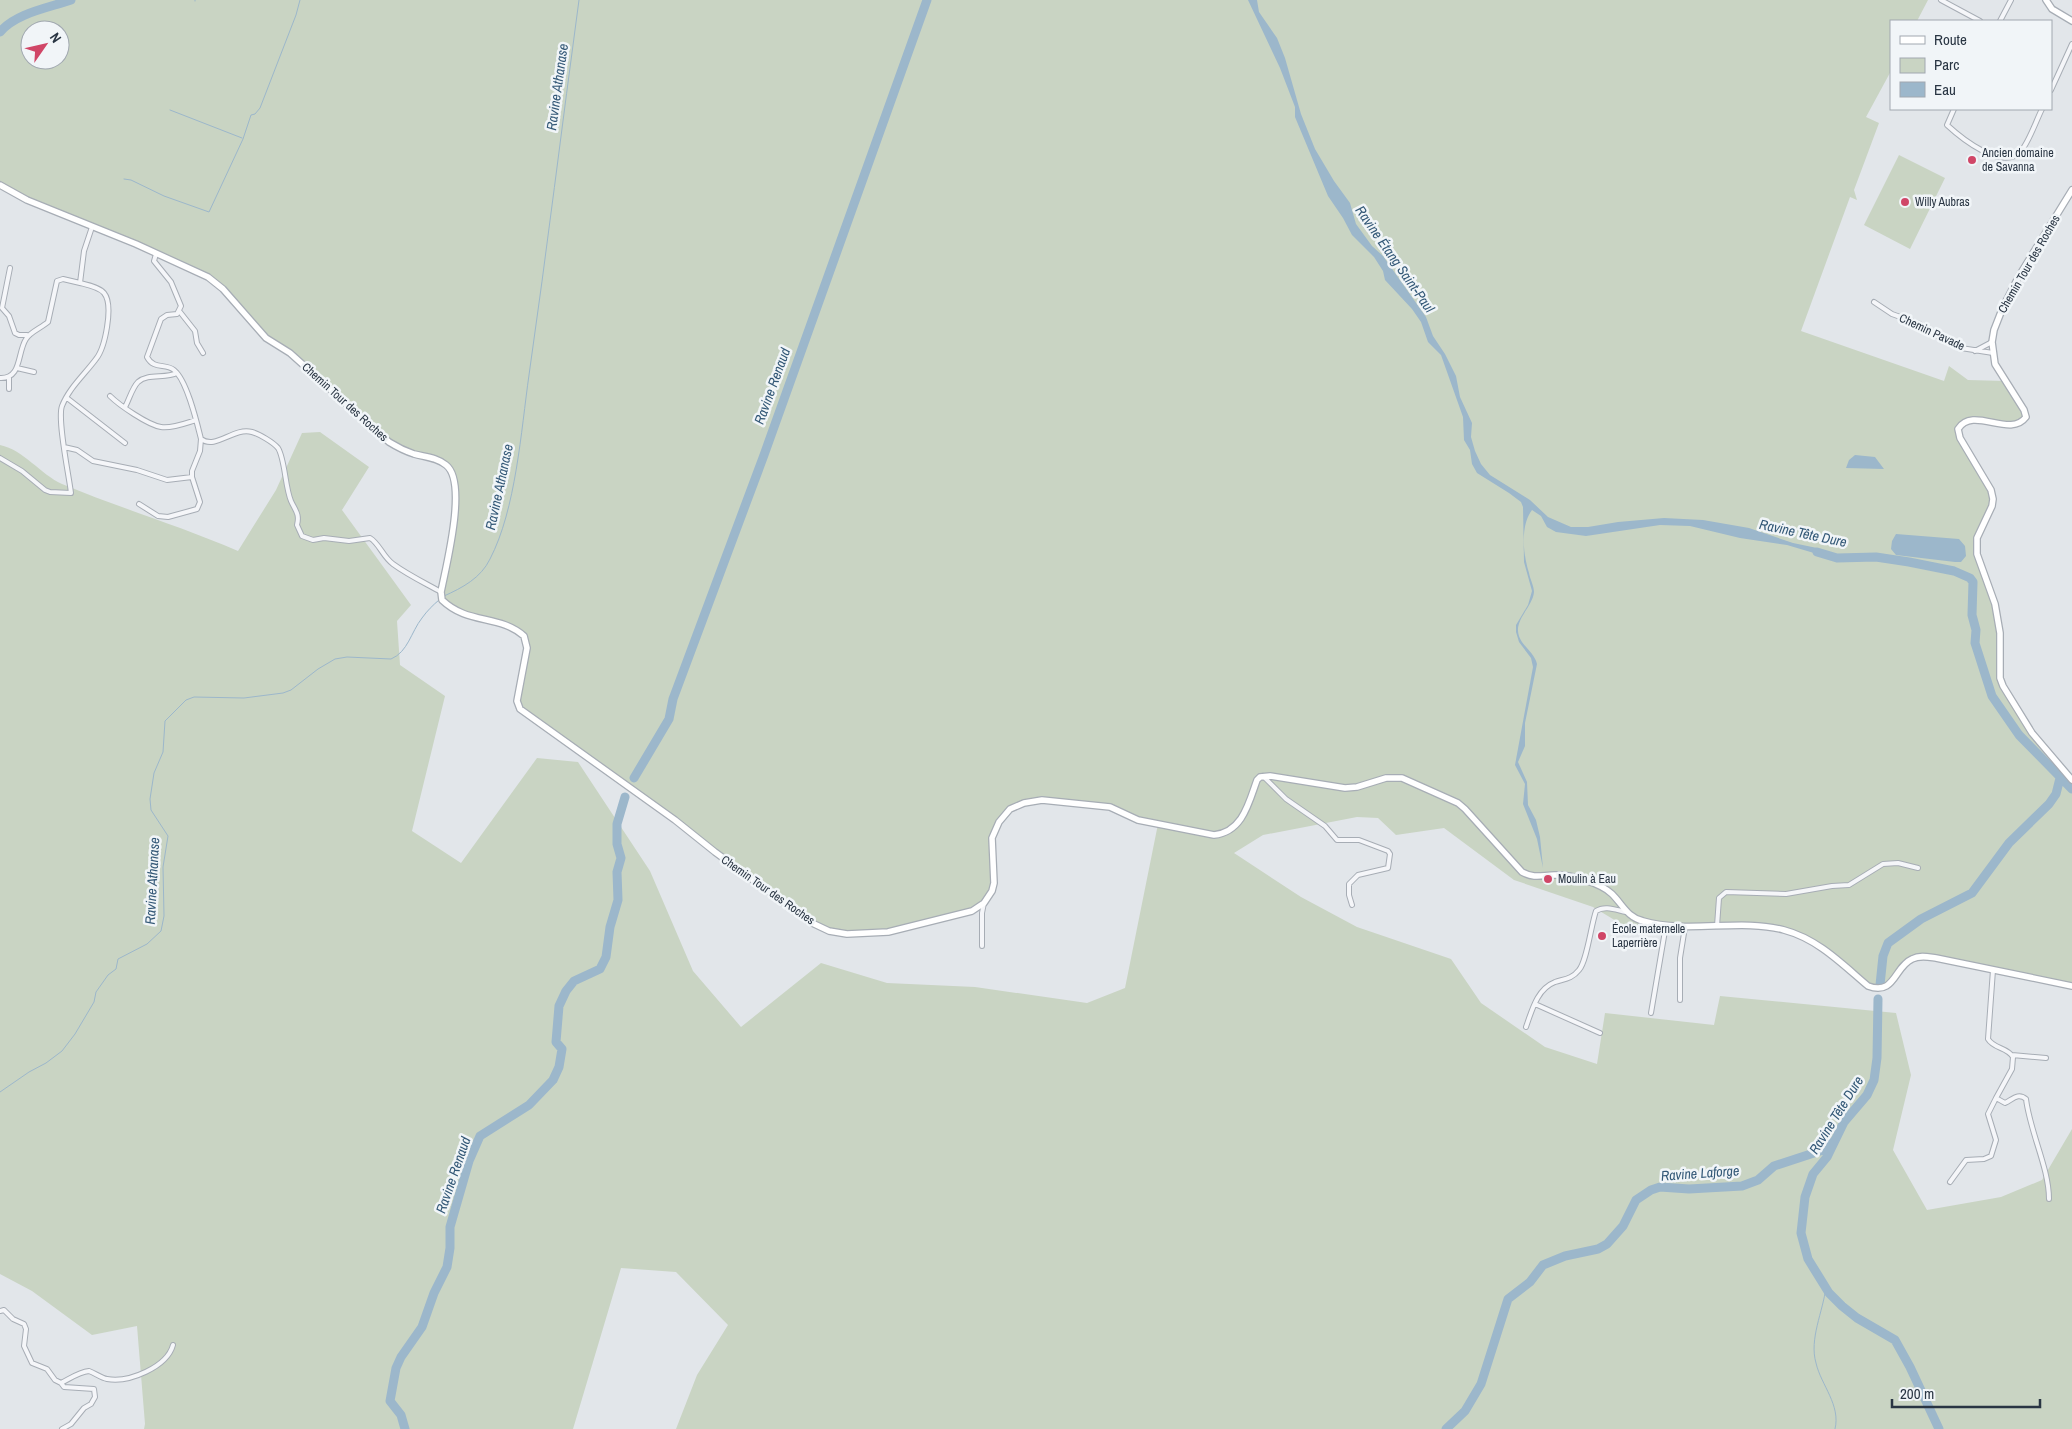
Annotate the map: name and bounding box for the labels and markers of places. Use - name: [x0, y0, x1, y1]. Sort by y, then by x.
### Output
- place label: Ancien domaine de Savanna: [1981, 145, 2054, 175]
- marker: Ancien domaine de Savanna: [1966, 154, 1978, 166]
- place label: Willy Aubras: [1915, 194, 1970, 210]
- marker: Willy Aubras: [1899, 196, 1911, 208]
- place label: Moulin à Eau: [1558, 871, 1616, 887]
- marker: Moulin à Eau: [1542, 873, 1554, 885]
- place label: École maternelle Laperrière: [1612, 921, 1685, 951]
- marker: École maternelle Laperrière: [1596, 930, 1608, 942]

